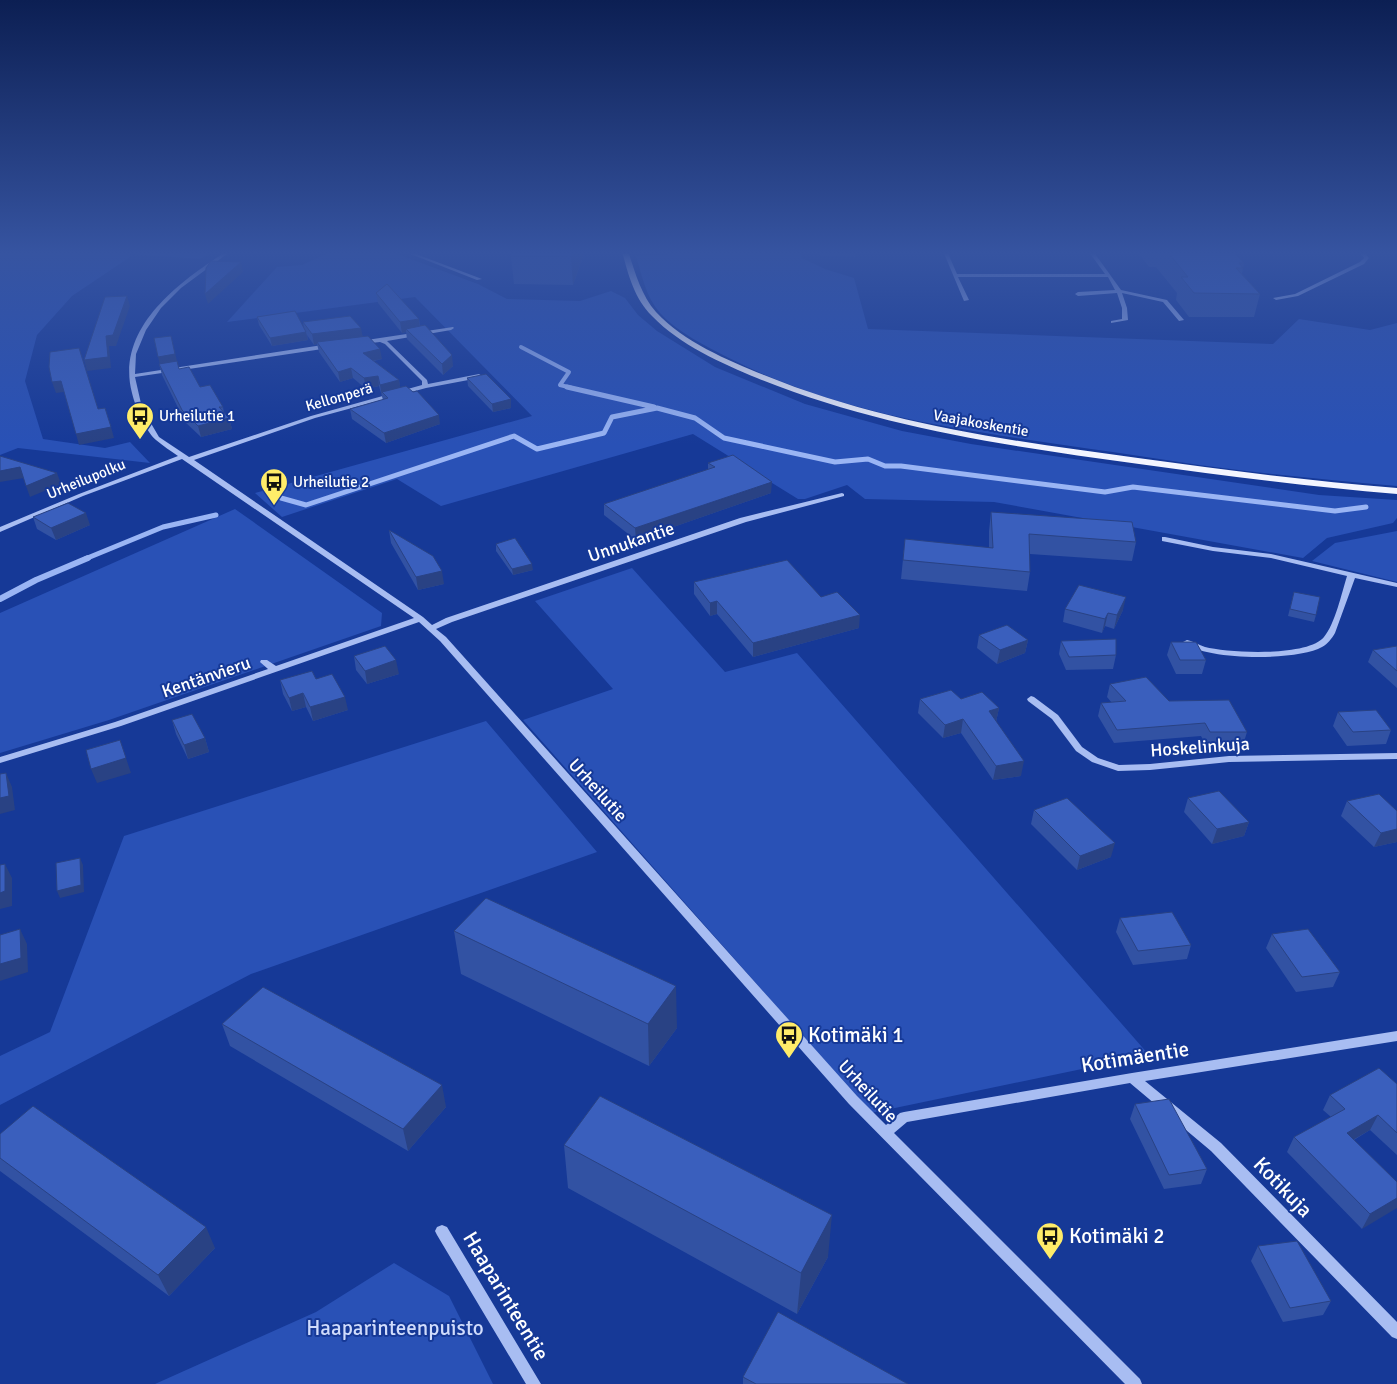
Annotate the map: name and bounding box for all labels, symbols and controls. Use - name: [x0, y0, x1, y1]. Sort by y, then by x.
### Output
- street label: Kellonperä: [303, 379, 375, 415]
- bus stop icon: Urheilutie 1: [125, 401, 155, 440]
- street label: Vaajakoskentie: [932, 406, 1030, 440]
- place label: Urheilutie 1: [159, 407, 235, 425]
- street label: Urheilupolku: [44, 455, 128, 503]
- bus stop icon: Urheilutie 2: [259, 467, 289, 506]
- place label: Urheilutie 2: [293, 473, 369, 491]
- street label: Unnukantie: [585, 517, 677, 567]
- street label: Kentänvieru: [159, 652, 253, 702]
- street label: Hoskelinkuja: [1150, 733, 1250, 761]
- street label: Urheilutie: [564, 754, 632, 826]
- bus stop icon: Kotimäki 1: [774, 1020, 804, 1059]
- place label: Kotimäki 1: [808, 1022, 904, 1048]
- street label: Kotimäentie: [1079, 1036, 1191, 1078]
- street label: Urheilutie: [833, 1055, 903, 1127]
- street label: Kotikuja: [1248, 1151, 1318, 1223]
- bus stop icon: Kotimäki 2: [1035, 1221, 1065, 1260]
- place label: Kotimäki 2: [1069, 1223, 1165, 1249]
- street label: Haaparinteentie: [457, 1227, 555, 1365]
- park label: Haaparinteenpuisto: [306, 1315, 484, 1341]

